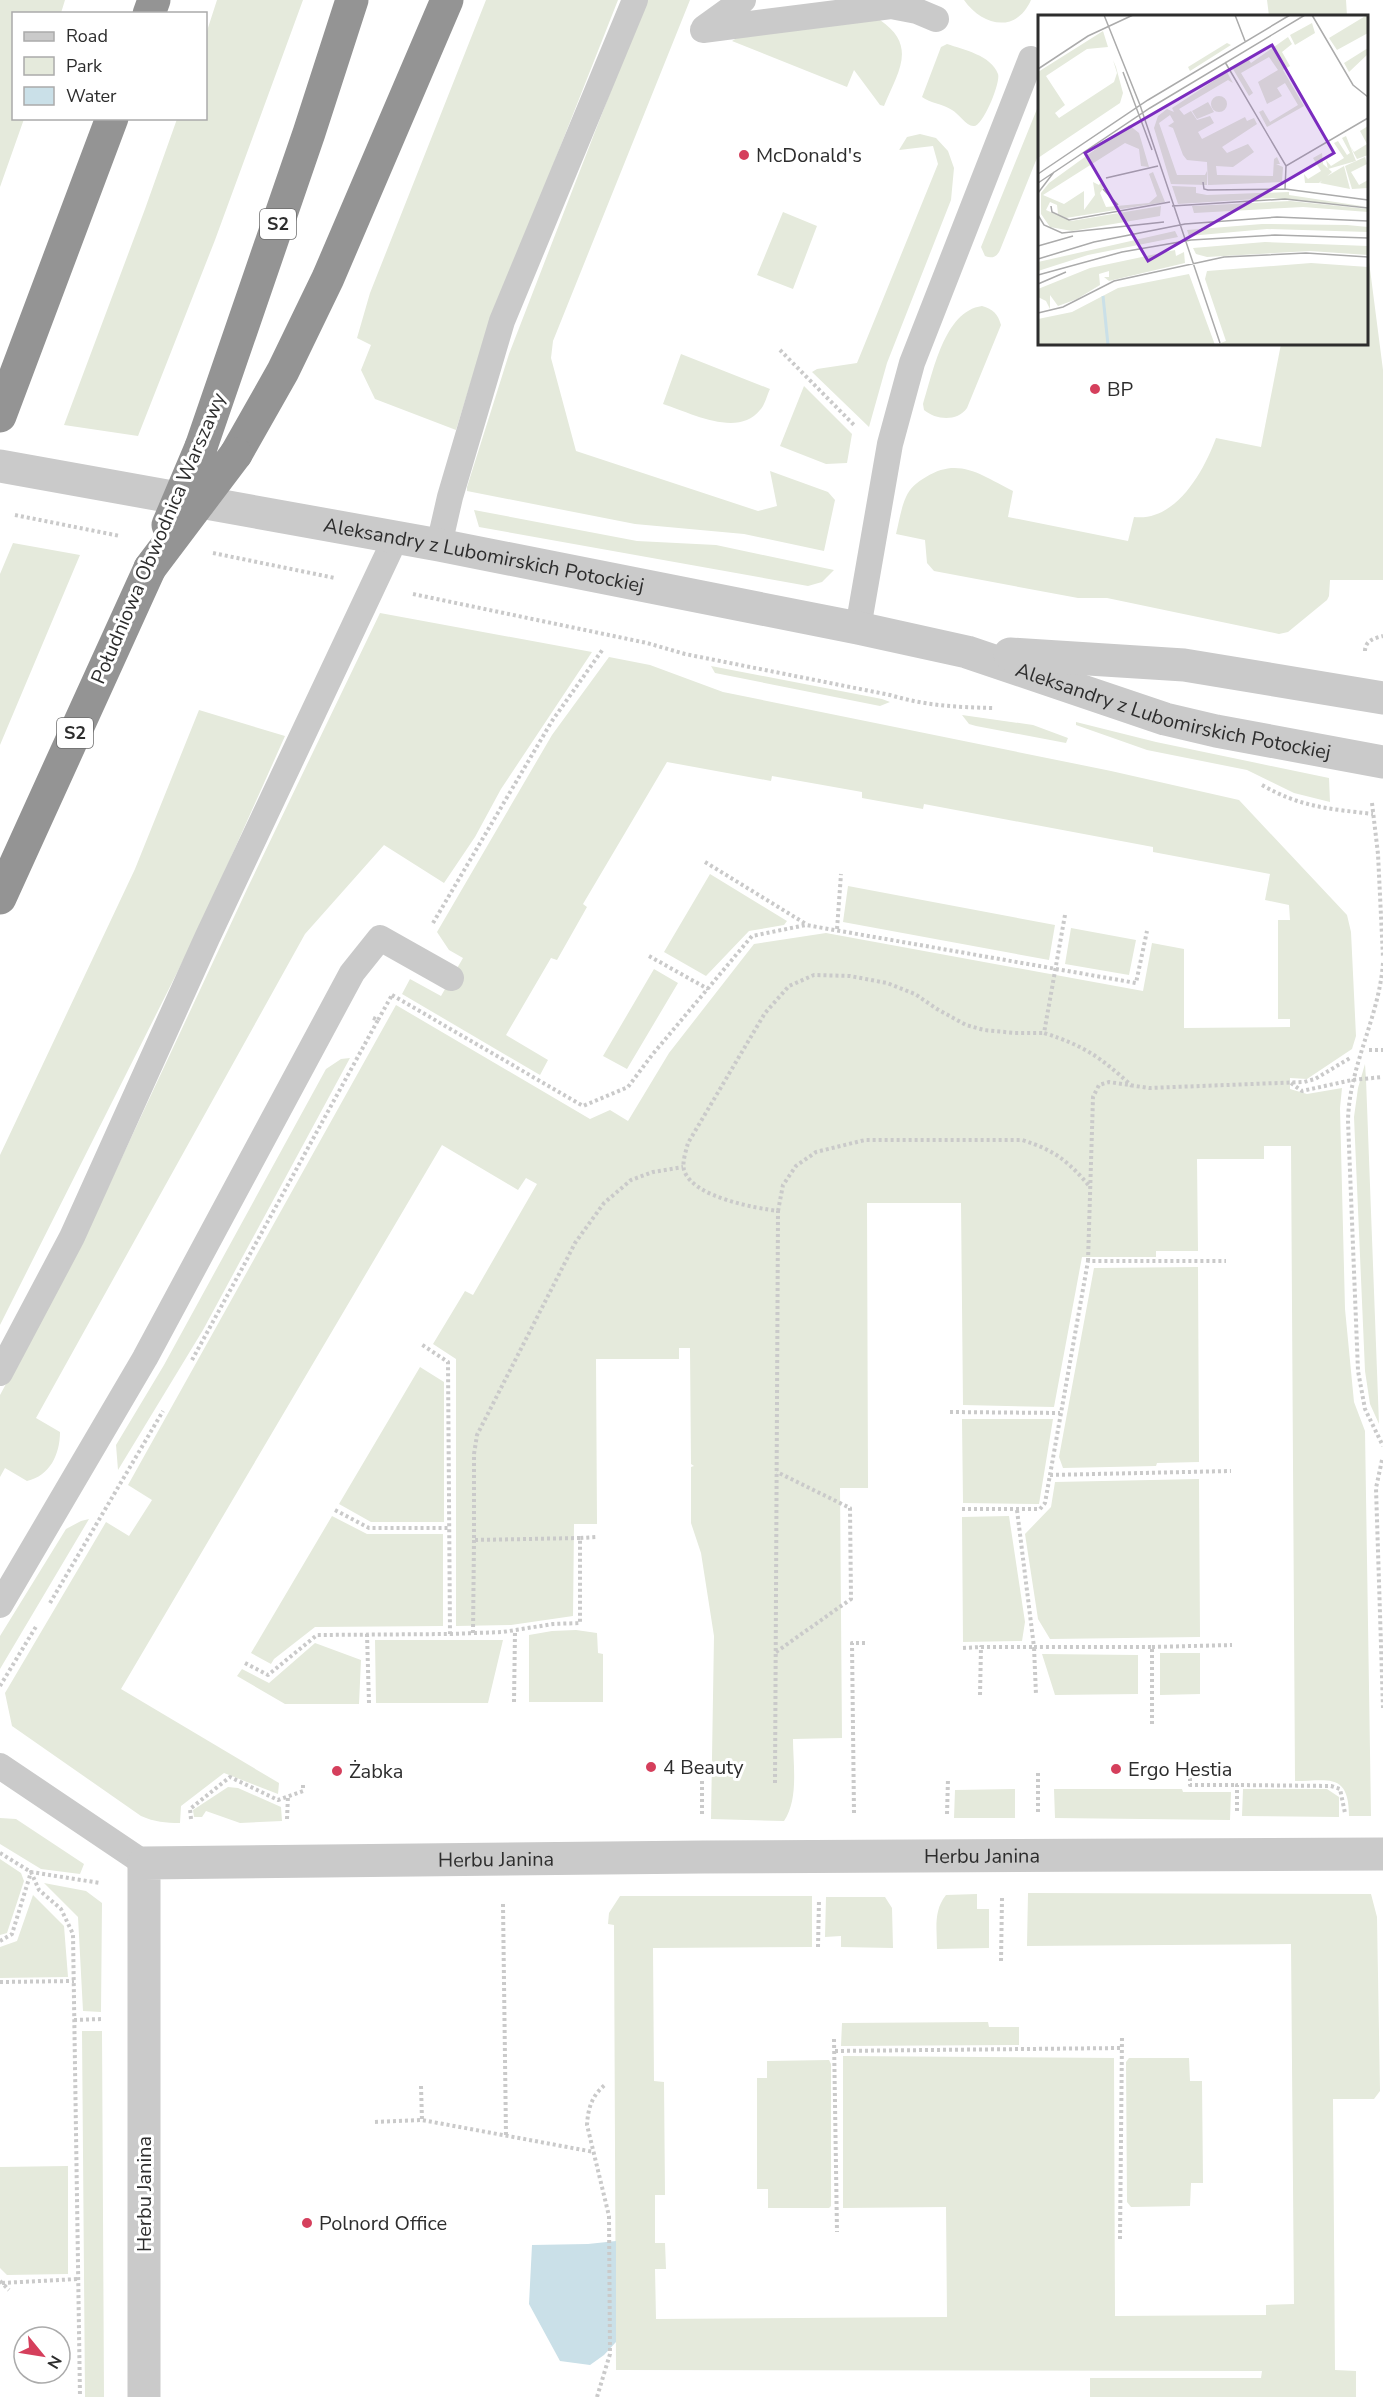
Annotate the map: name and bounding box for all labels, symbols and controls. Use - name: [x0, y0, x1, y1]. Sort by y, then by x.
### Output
- legend: [12, 12, 207, 120]
- inset map: [1038, 15, 1368, 345]
- text: Road: [66, 24, 108, 48]
- text: Park: [66, 54, 103, 78]
- text: Water: [66, 84, 117, 108]
- place label: McDonald's: [756, 142, 862, 169]
- marker: McDonald's: [737, 148, 751, 162]
- road number: S2: [260, 209, 296, 239]
- place label: BP: [1107, 376, 1134, 403]
- marker: BP: [1088, 382, 1102, 396]
- street label: Południowa Obwodnica Warszawy: [85, 388, 232, 688]
- street label: Aleksandry z Lubomirskich Potockiej: [321, 511, 646, 599]
- street label: Aleksandry z Lubomirskich Potockiej: [1012, 656, 1333, 766]
- road number: S2: [57, 718, 93, 748]
- place label: 4 Beauty: [663, 1754, 744, 1781]
- place label: Ergo Hestia: [1128, 1756, 1232, 1783]
- place label: Żabka: [349, 1758, 403, 1785]
- marker: 4 Beauty: [644, 1760, 658, 1774]
- marker: Ergo Hestia: [1109, 1762, 1123, 1776]
- marker: Żabka: [330, 1764, 344, 1778]
- street label: Herbu Janina: [924, 1843, 1040, 1870]
- street label: Herbu Janina: [438, 1846, 554, 1874]
- street label: Herbu Janina: [131, 2136, 158, 2252]
- place label: Polnord Office: [319, 2210, 447, 2237]
- marker: Polnord Office: [300, 2216, 314, 2230]
- north arrow: [12, 2325, 72, 2385]
- text: N: [42, 2351, 67, 2373]

